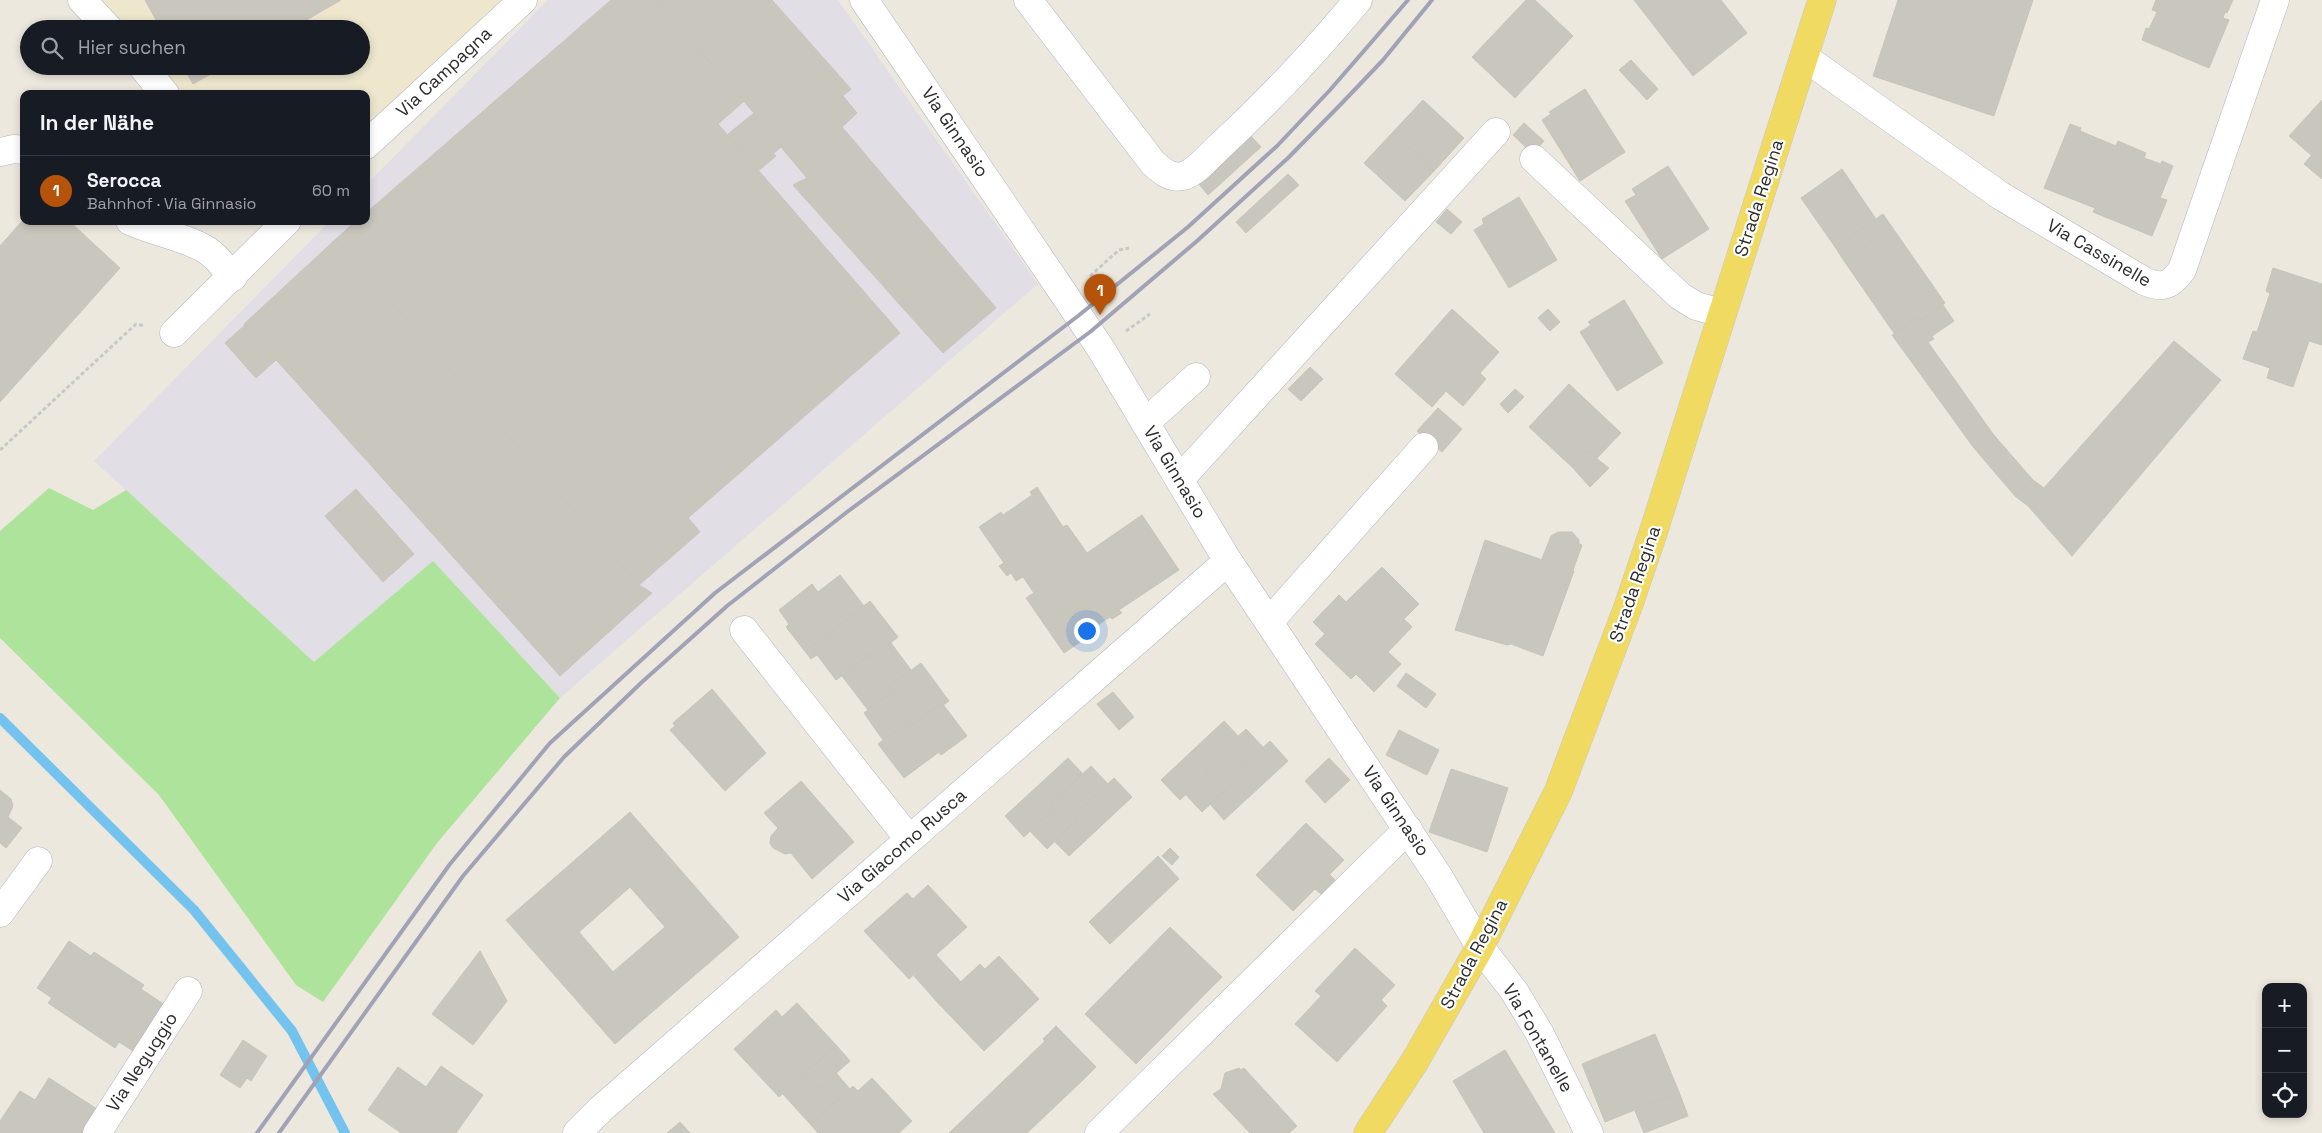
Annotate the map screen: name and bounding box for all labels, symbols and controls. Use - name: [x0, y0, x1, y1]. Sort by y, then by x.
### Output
- search box: [20, 20, 370, 75]
- street label: Via Campagna: [391, 21, 496, 122]
- icon: search: [38, 34, 66, 62]
- text: Hier suchen: [78, 35, 186, 60]
- street label: Via Ginnasio: [917, 82, 994, 181]
- text: In der Nähe: [40, 109, 154, 136]
- street label: Strada Regina: [1729, 136, 1788, 259]
- text: Serocca: [87, 168, 162, 193]
- text: 1: [52, 180, 60, 201]
- text: 60 m: [312, 180, 350, 201]
- text: Bahnhof · Via Ginnasio: [87, 193, 256, 214]
- street label: Via Cassinelle: [2043, 213, 2156, 292]
- pin: 1: [1084, 274, 1116, 315]
- street label: Via Ginnasio: [1139, 421, 1212, 522]
- street label: Strada Regina: [1604, 522, 1665, 645]
- your location: [1074, 618, 1100, 644]
- street label: Via Ginnasio: [1358, 761, 1435, 860]
- street label: Via Giacomo Rusca: [833, 783, 971, 908]
- street label: Strada Regina: [1435, 895, 1512, 1013]
- street label: Via Fontanelle: [1498, 979, 1579, 1096]
- map controls: [2262, 983, 2307, 1118]
- button: +: [2262, 983, 2307, 1028]
- street label: Via Neguggio: [101, 1008, 182, 1116]
- button: −: [2262, 1028, 2307, 1073]
- button: locate: [2262, 1073, 2307, 1118]

